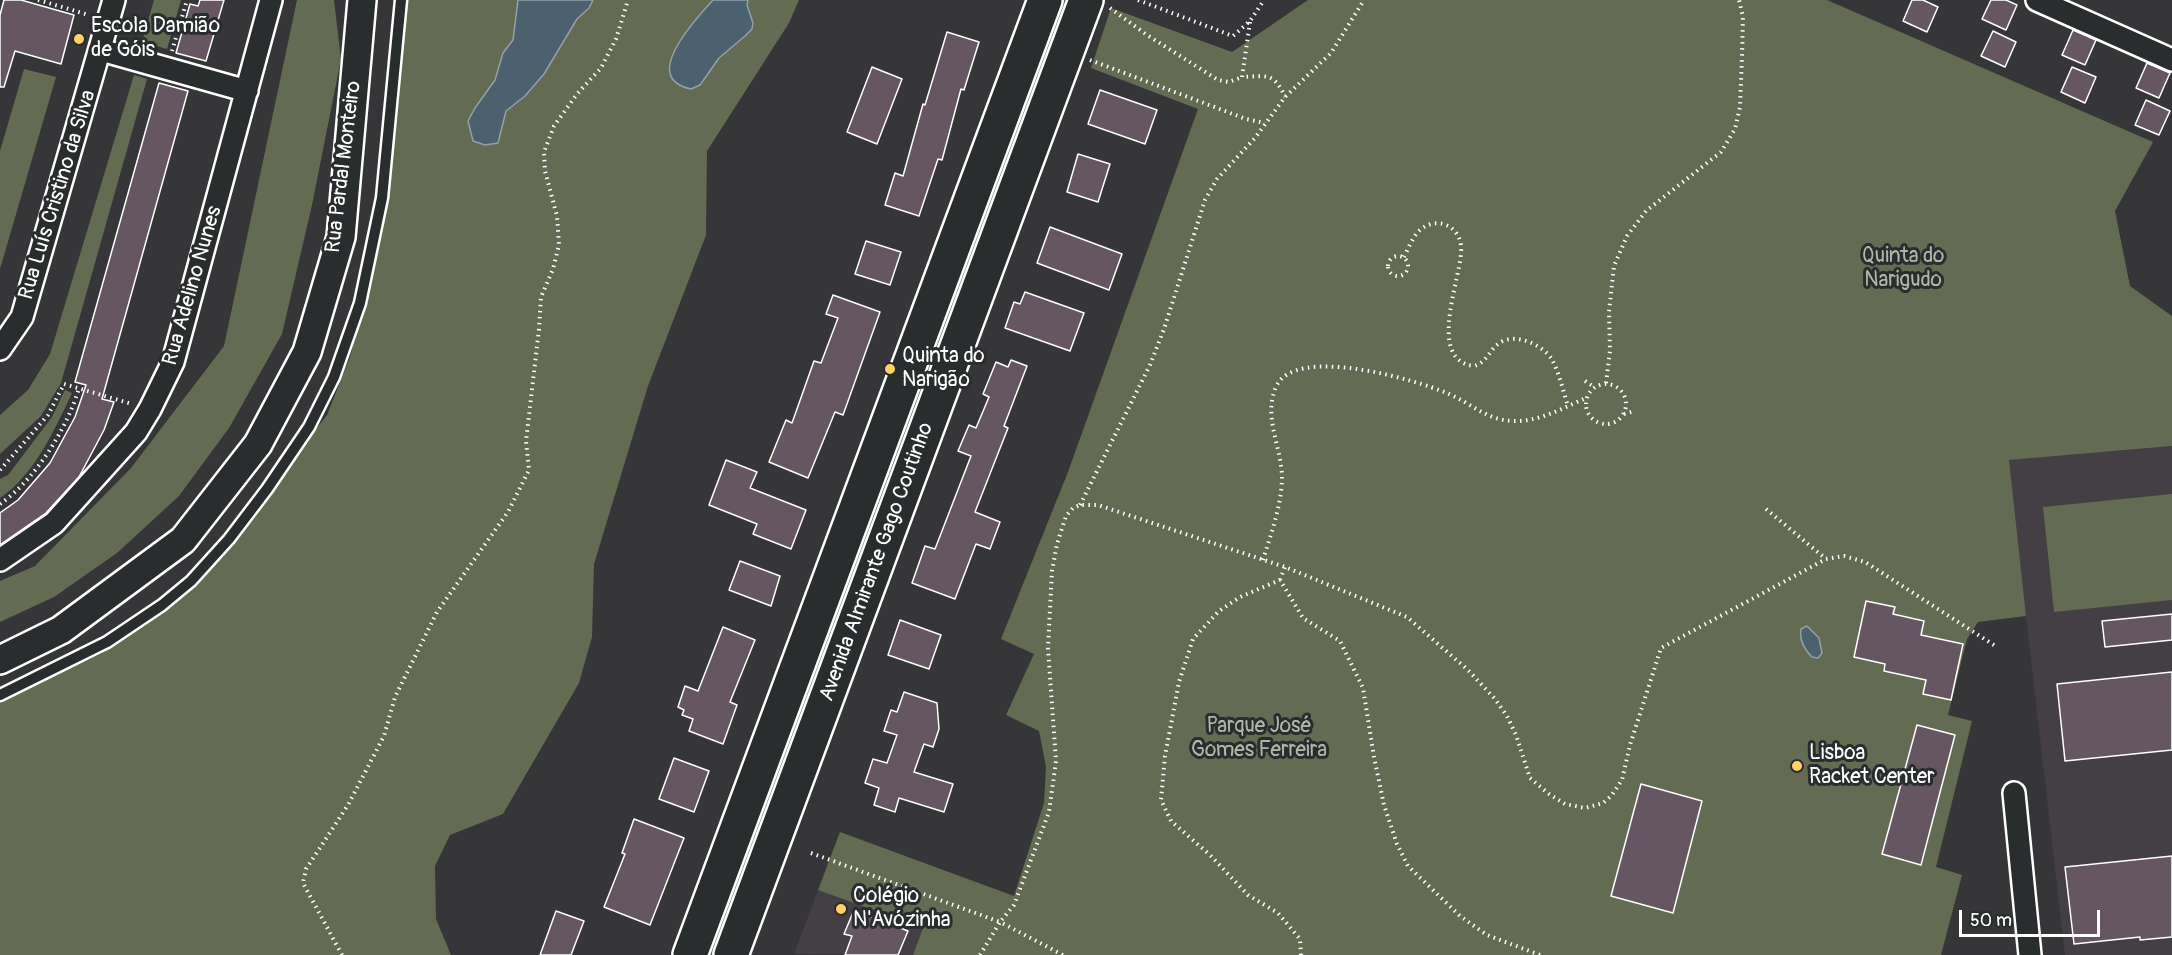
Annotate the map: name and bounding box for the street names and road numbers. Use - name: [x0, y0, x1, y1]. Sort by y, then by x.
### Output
- street label: Rua Pardal Monteiro: [321, 80, 367, 254]
- street label: Rua Luís Cristino da Silva: [14, 87, 102, 303]
- street label: Rua Adelino Nunes: [158, 203, 228, 369]
- street label: Avenida Almirante Gago Coutinho: [815, 419, 939, 705]

